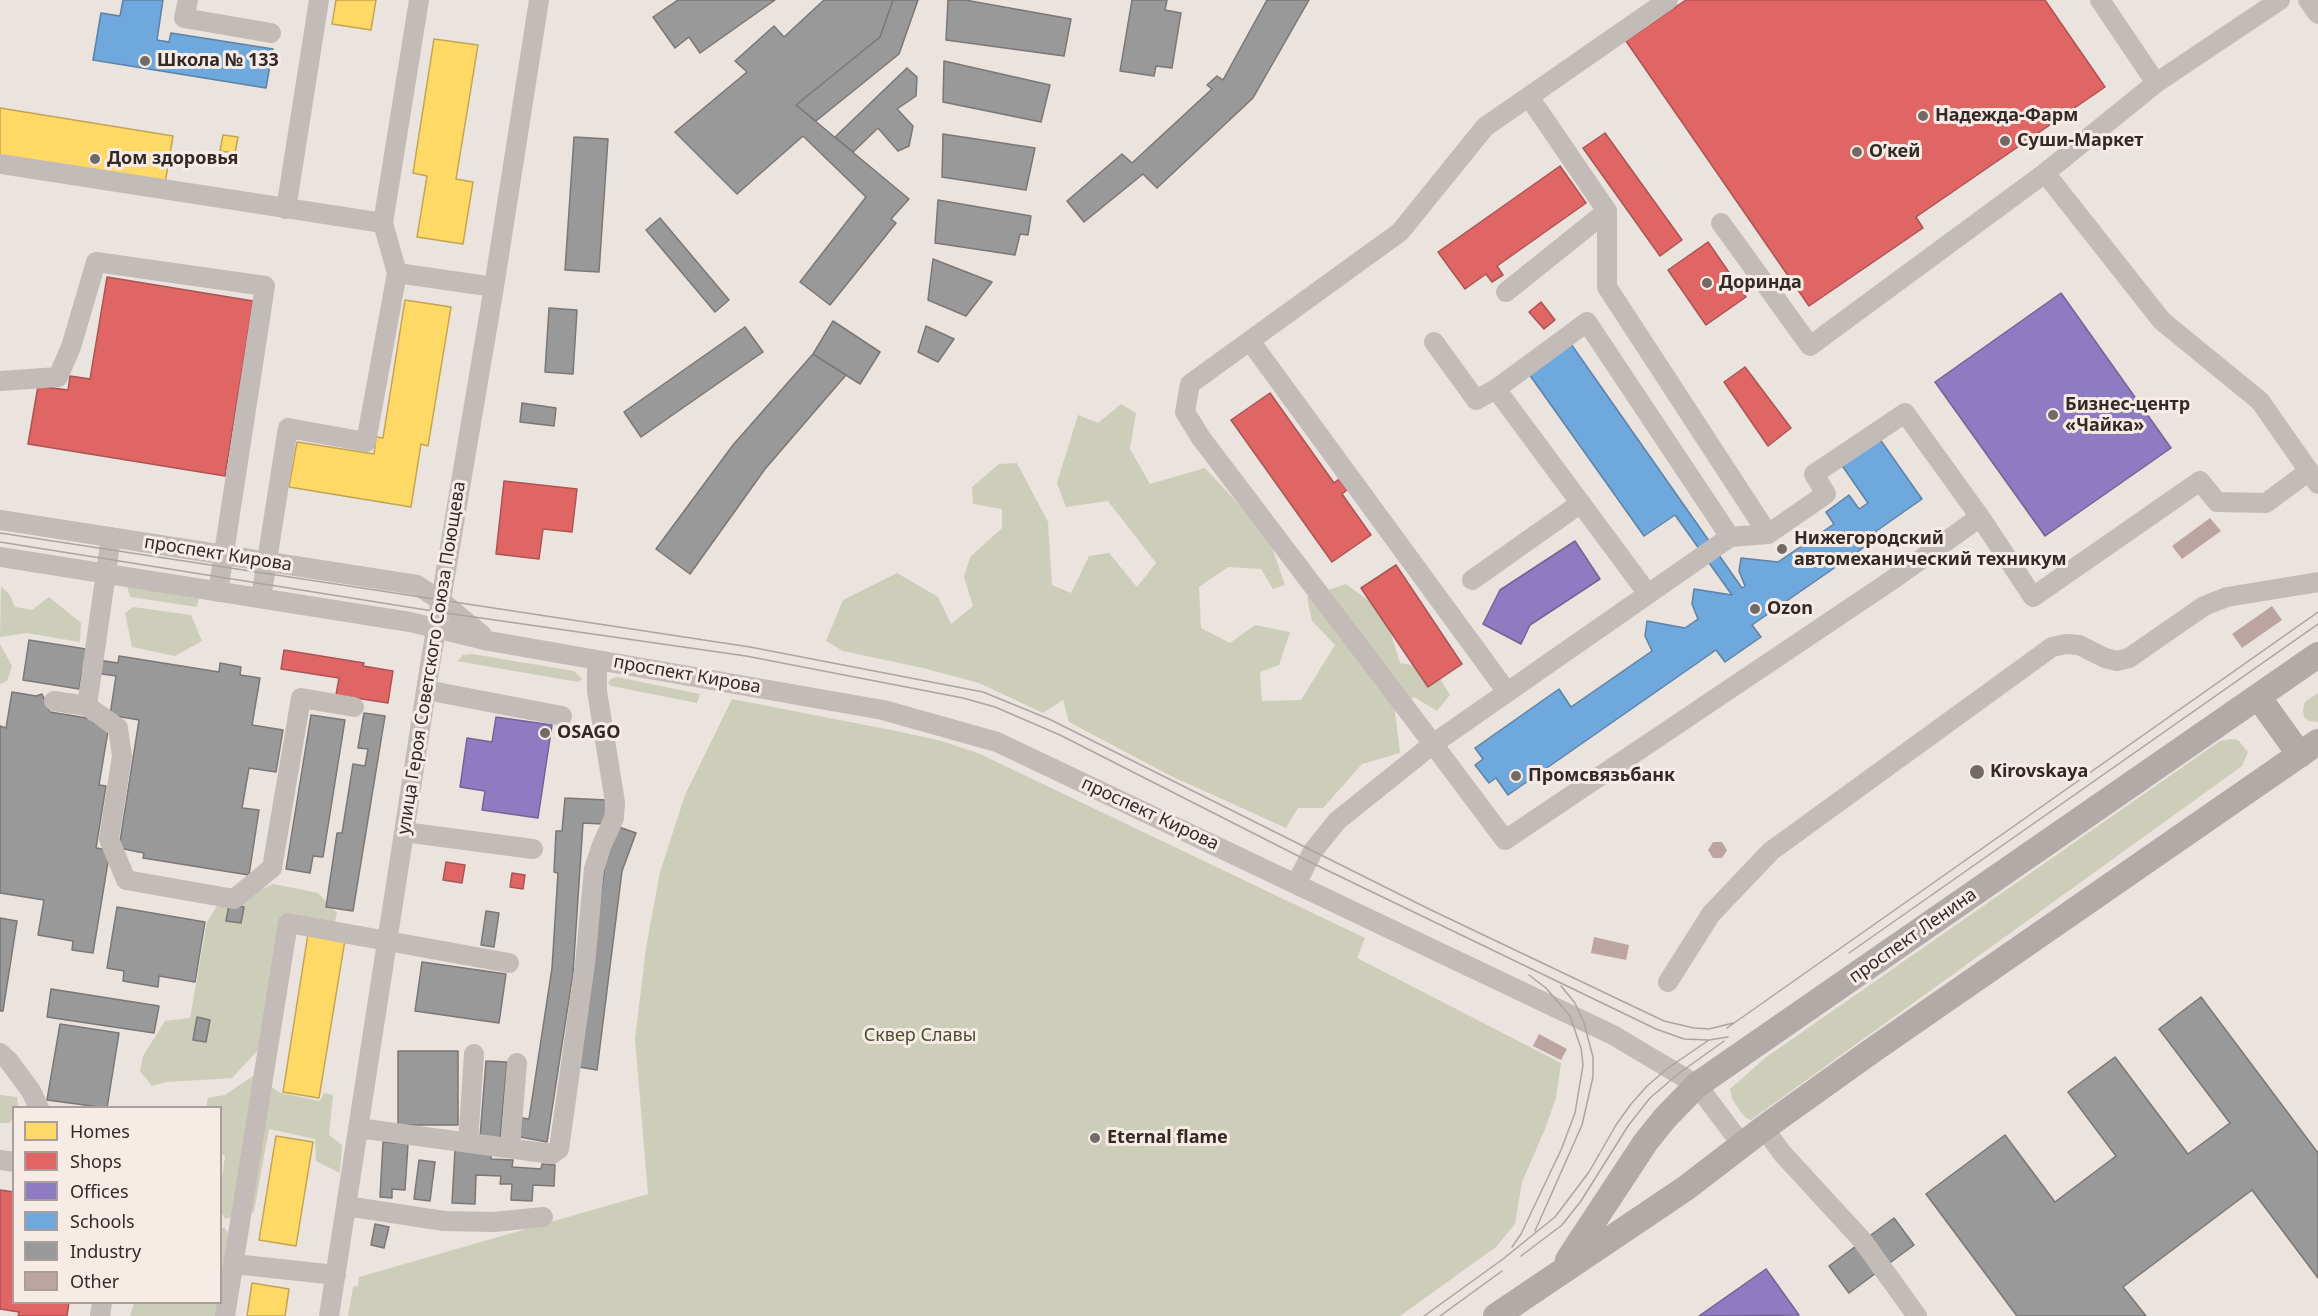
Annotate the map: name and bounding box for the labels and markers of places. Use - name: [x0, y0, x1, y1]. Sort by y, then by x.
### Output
- place label: Школа № 133: [157, 50, 279, 72]
- marker: Школа № 133: [138, 54, 152, 68]
- place label: Надежда-Фарм: [1935, 105, 2078, 127]
- marker: Надежда-Фарм: [1916, 109, 1930, 123]
- place label: Суши-Маркет: [2017, 130, 2143, 152]
- marker: Суши-Маркет: [1998, 134, 2012, 148]
- place label: О’кей: [1869, 141, 1920, 163]
- marker: О’кей: [1850, 145, 1864, 159]
- place label: Дом здоровья: [107, 148, 238, 170]
- marker: Дом здоровья: [88, 152, 102, 166]
- place label: Доринда: [1719, 272, 1802, 294]
- marker: Доринда: [1700, 276, 1714, 290]
- place label: Бизнес-центр «Чайка»: [2065, 394, 2190, 436]
- marker: Бизнес-центр «Чайка»: [2046, 408, 2060, 422]
- place label: Нижегородский автомеханический техникум: [1794, 528, 2067, 570]
- marker: Нижегородский автомеханический техникум: [1775, 542, 1789, 556]
- place label: Ozon: [1767, 598, 1813, 620]
- marker: Ozon: [1748, 602, 1762, 616]
- place label: OSAGO: [557, 722, 621, 744]
- marker: OSAGO: [538, 726, 552, 740]
- place label: Kirovskaya: [1990, 761, 2088, 783]
- marker: Kirovskaya: [1968, 763, 1986, 781]
- place label: Промсвязьбанк: [1528, 765, 1675, 787]
- marker: Промсвязьбанк: [1509, 769, 1523, 783]
- place label: Eternal flame: [1107, 1127, 1228, 1149]
- marker: Eternal flame: [1088, 1131, 1102, 1145]

